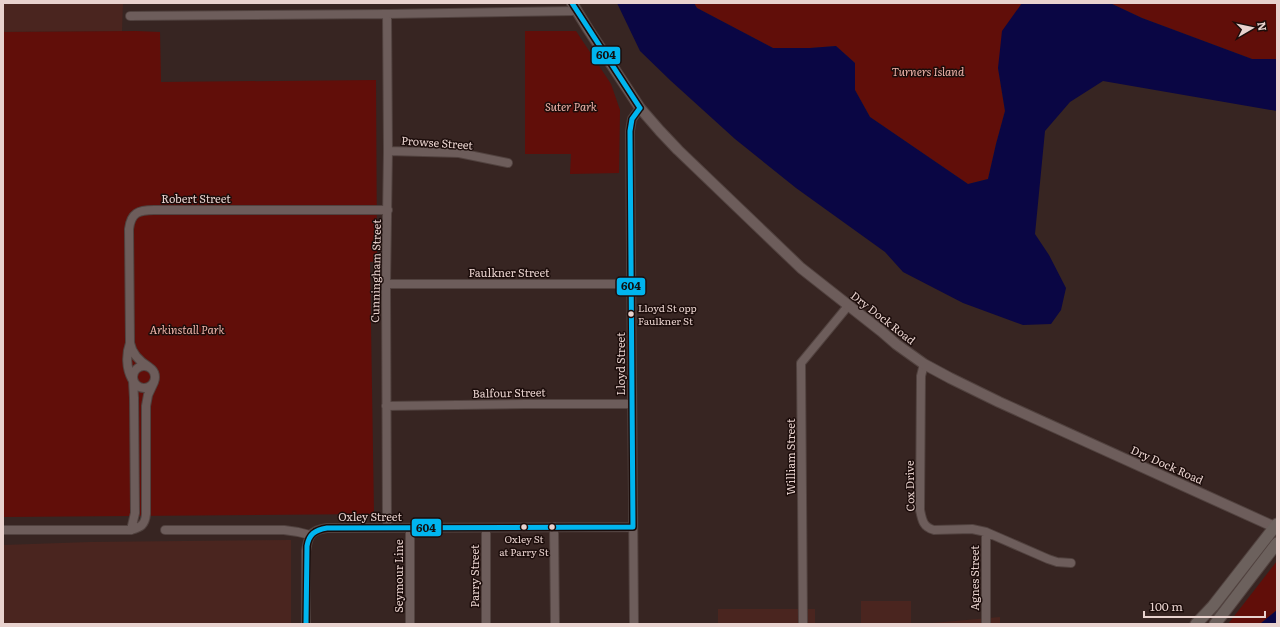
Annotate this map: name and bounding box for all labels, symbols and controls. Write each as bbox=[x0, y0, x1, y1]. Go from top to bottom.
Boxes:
north arrow bbox=[1232, 8, 1272, 48]
text: N bbox=[1254, 20, 1271, 32]
line badge: 604 bbox=[591, 46, 621, 65]
text: 604 bbox=[596, 46, 616, 62]
park label: Turners Island bbox=[892, 63, 965, 79]
park label: Suter Park bbox=[545, 98, 597, 114]
street label: Prowse Street bbox=[401, 132, 474, 153]
street label: Robert Street bbox=[161, 190, 231, 206]
street label: Cunningham Street bbox=[366, 219, 384, 323]
street label: Faulkner Street bbox=[469, 264, 550, 280]
line badge: 604 bbox=[616, 277, 646, 296]
text: 604 bbox=[621, 277, 641, 293]
street label: Dry Dock Road bbox=[848, 287, 919, 348]
place label: Lloyd St opp Faulkner St bbox=[638, 300, 697, 328]
marker: Lloyd St opp Faulkner St bbox=[626, 309, 636, 319]
park label: Arkinstall Park bbox=[150, 321, 224, 337]
street label: Lloyd Street bbox=[612, 332, 628, 396]
street label: Balfour Street bbox=[472, 383, 546, 401]
street label: William Street bbox=[782, 418, 798, 495]
street label: Dry Dock Road bbox=[1129, 441, 1207, 487]
street label: Cox Drive bbox=[901, 460, 917, 512]
street label: Oxley Street bbox=[338, 508, 402, 524]
line badge: 604 bbox=[411, 518, 442, 537]
text: 604 bbox=[416, 519, 436, 535]
marker: Oxley St at Parry St bbox=[519, 522, 529, 532]
unlabelled marker bbox=[547, 522, 557, 532]
place label: Oxley St at Parry St bbox=[499, 531, 549, 559]
street label: Seymour Line bbox=[390, 539, 406, 613]
street label: Parry Street bbox=[466, 544, 482, 607]
street label: Agnes Street bbox=[966, 545, 982, 611]
scale bar bbox=[1144, 593, 1265, 619]
text: 100 m bbox=[1150, 597, 1183, 615]

